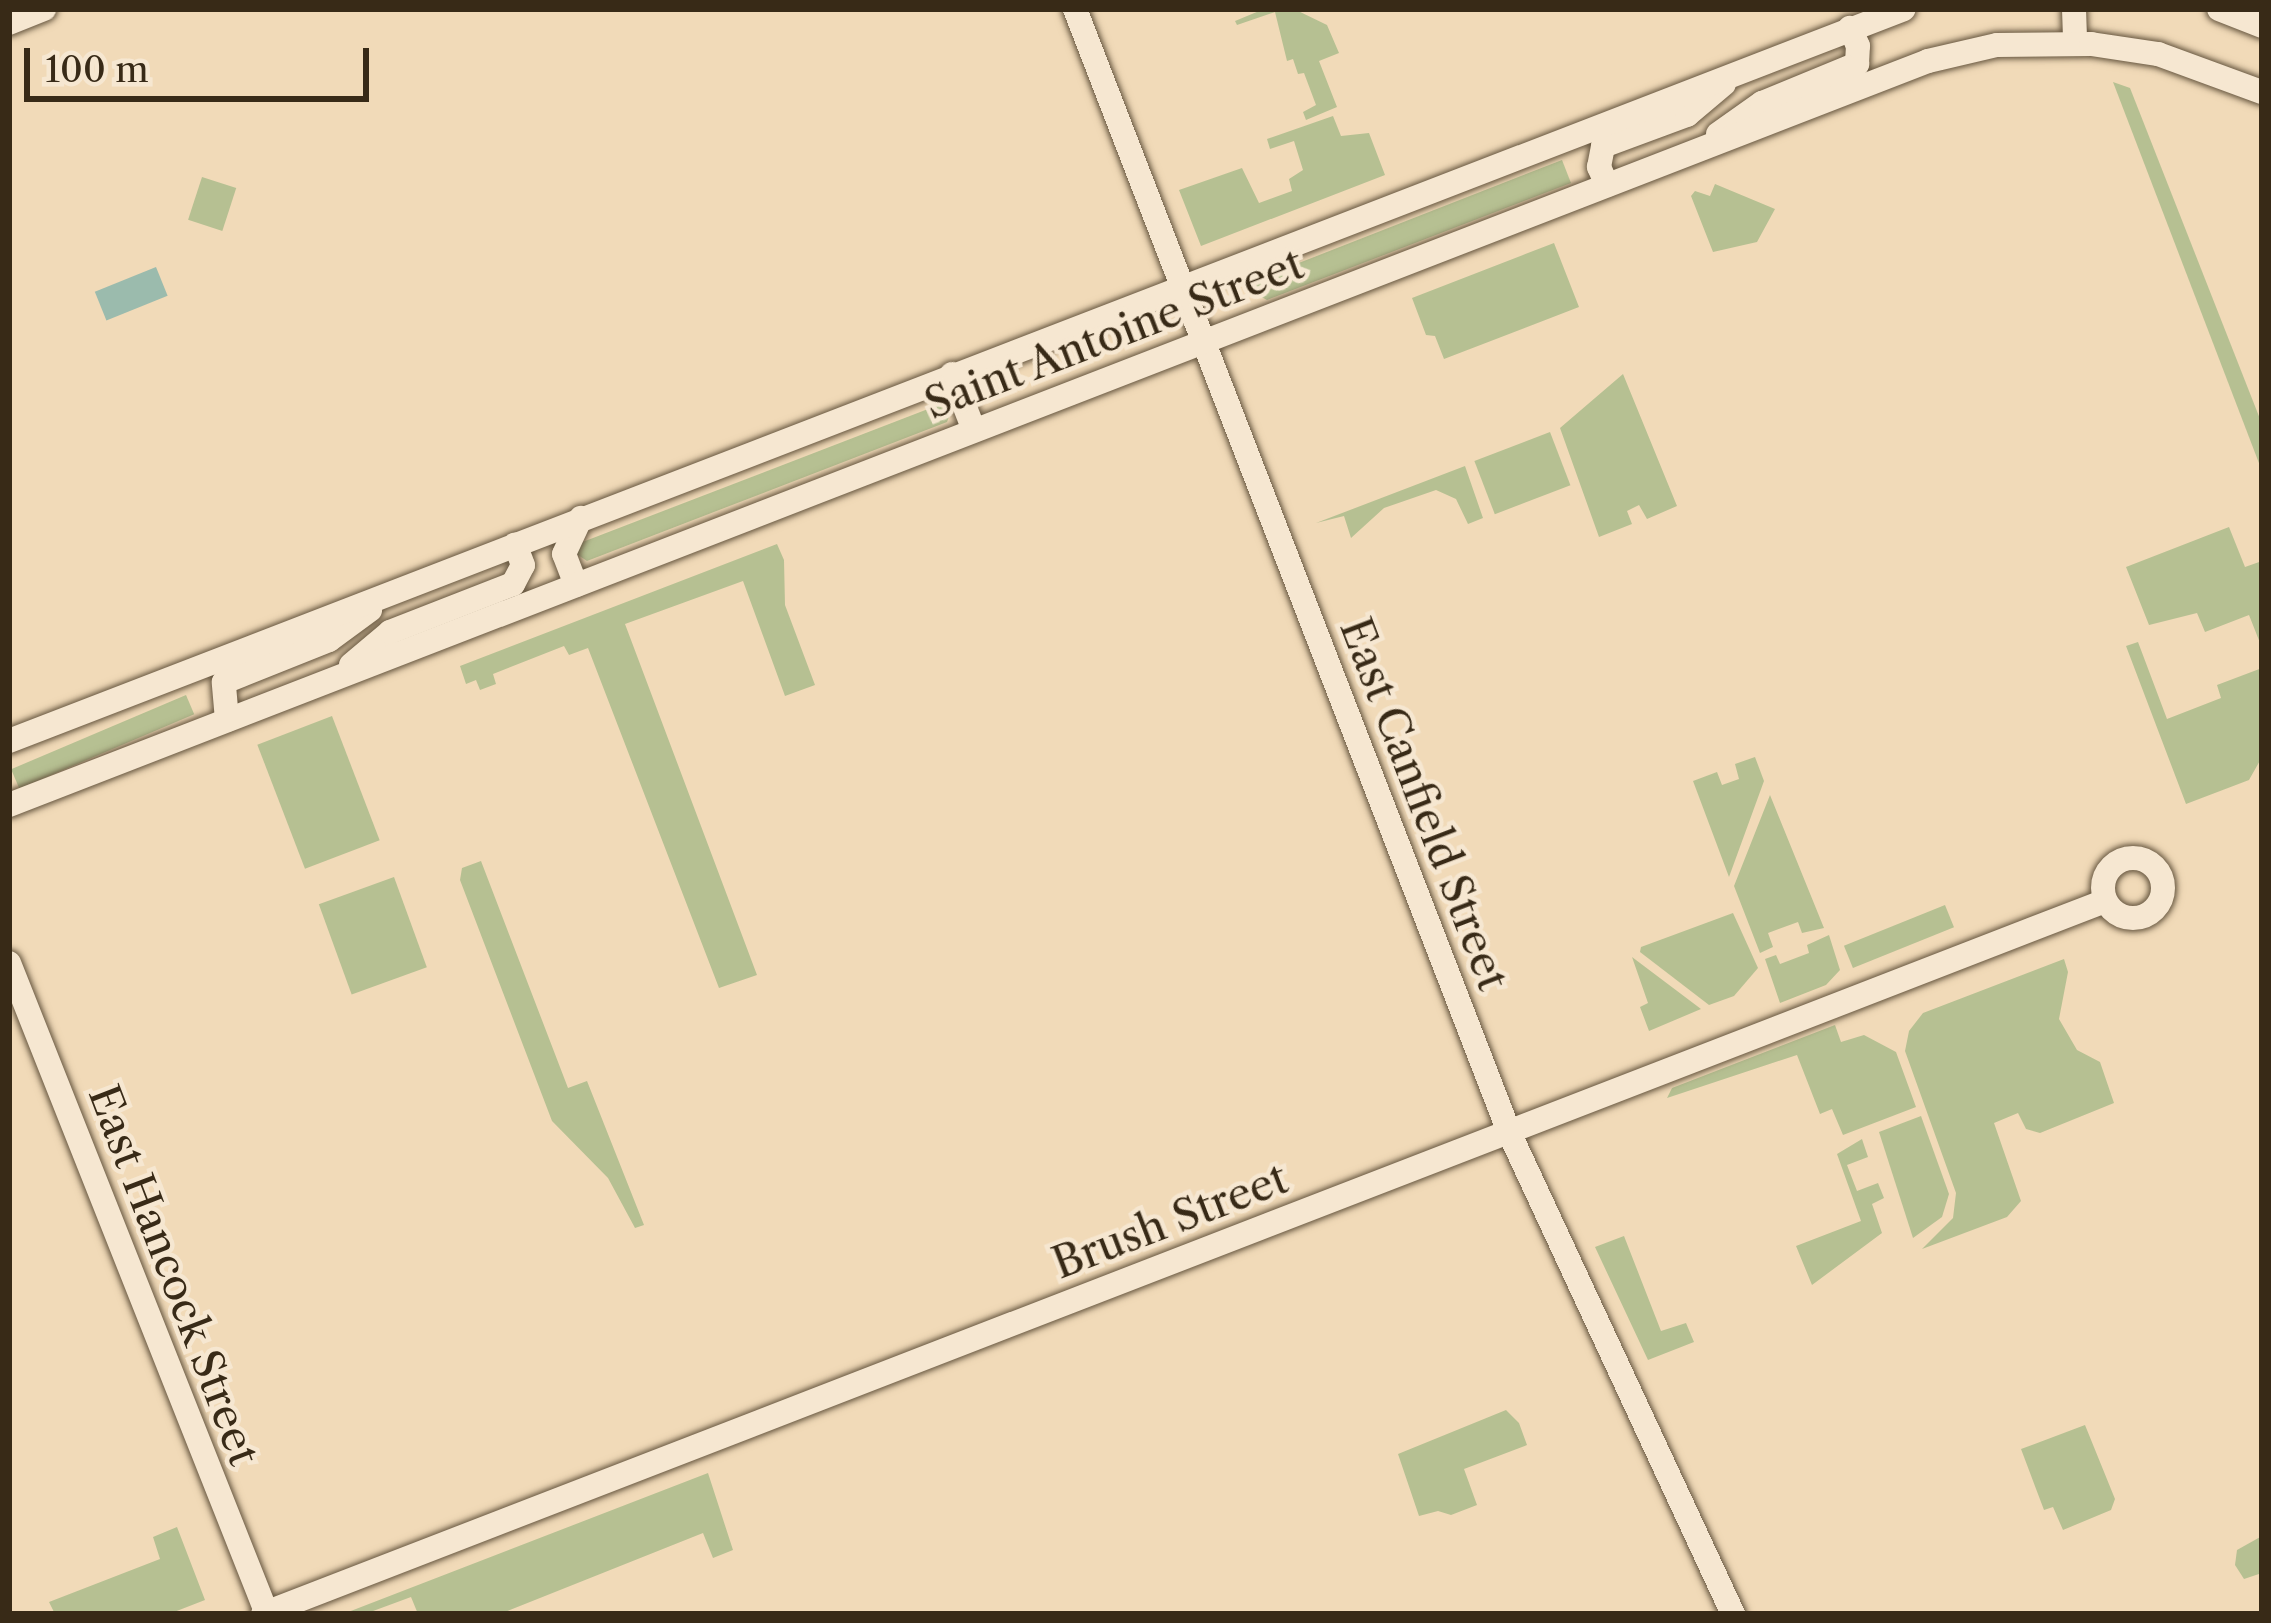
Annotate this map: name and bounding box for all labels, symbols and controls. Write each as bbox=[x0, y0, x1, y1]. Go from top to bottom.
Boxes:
scale bar bbox=[30, 24, 375, 98]
text: 100 m bbox=[45, 47, 149, 91]
street label: Saint Antoine Street bbox=[917, 238, 1311, 430]
street label: East Canfield Street bbox=[1330, 611, 1518, 997]
street label: East Hancock Street bbox=[78, 1078, 270, 1472]
street label: Brush Street bbox=[1045, 1153, 1295, 1289]

